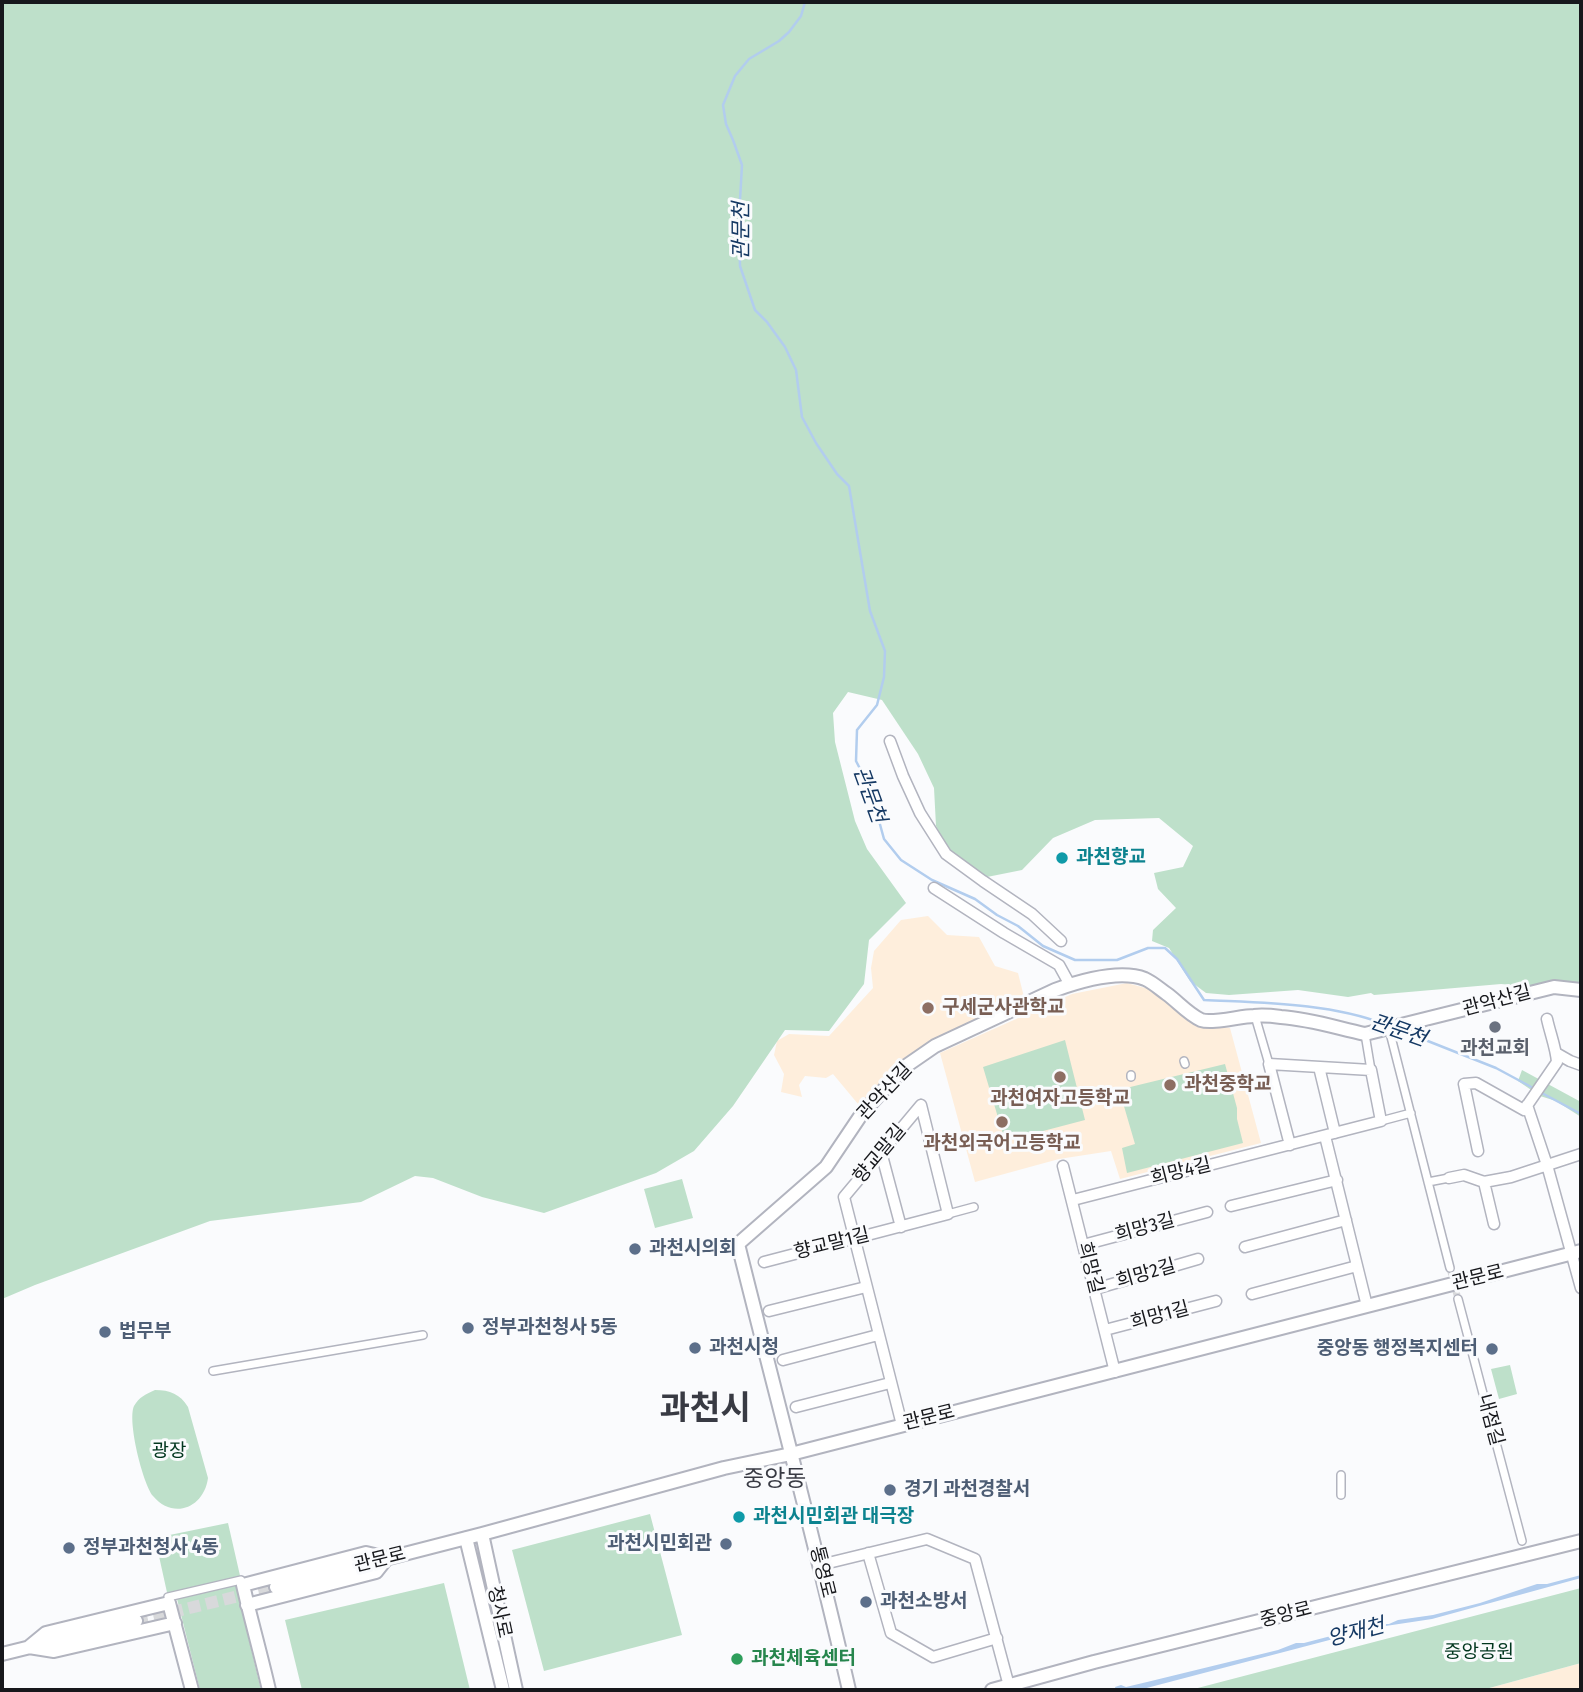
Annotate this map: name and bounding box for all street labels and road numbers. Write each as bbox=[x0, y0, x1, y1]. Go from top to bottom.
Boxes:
street label: 관악산길 bbox=[1460, 981, 1534, 1021]
street label: 관악산길 bbox=[853, 1059, 917, 1125]
street label: 향교말길 bbox=[849, 1120, 911, 1188]
street label: 희망4길 bbox=[1148, 1153, 1214, 1191]
street label: 희망3길 bbox=[1113, 1209, 1177, 1247]
street label: 향교말1길 bbox=[792, 1224, 872, 1264]
street label: 희망길 bbox=[1073, 1240, 1107, 1296]
street label: 희망2길 bbox=[1114, 1255, 1178, 1293]
street label: 관문로 bbox=[1450, 1261, 1506, 1295]
street label: 희망1길 bbox=[1128, 1297, 1192, 1335]
street label: 내점길 bbox=[1472, 1392, 1508, 1448]
street label: 관문로 bbox=[901, 1401, 957, 1435]
street label: 관문로 bbox=[352, 1543, 408, 1577]
street label: 통영로 bbox=[805, 1544, 839, 1600]
street label: 청사로 bbox=[482, 1584, 516, 1640]
street label: 중앙로 bbox=[1258, 1598, 1314, 1632]

